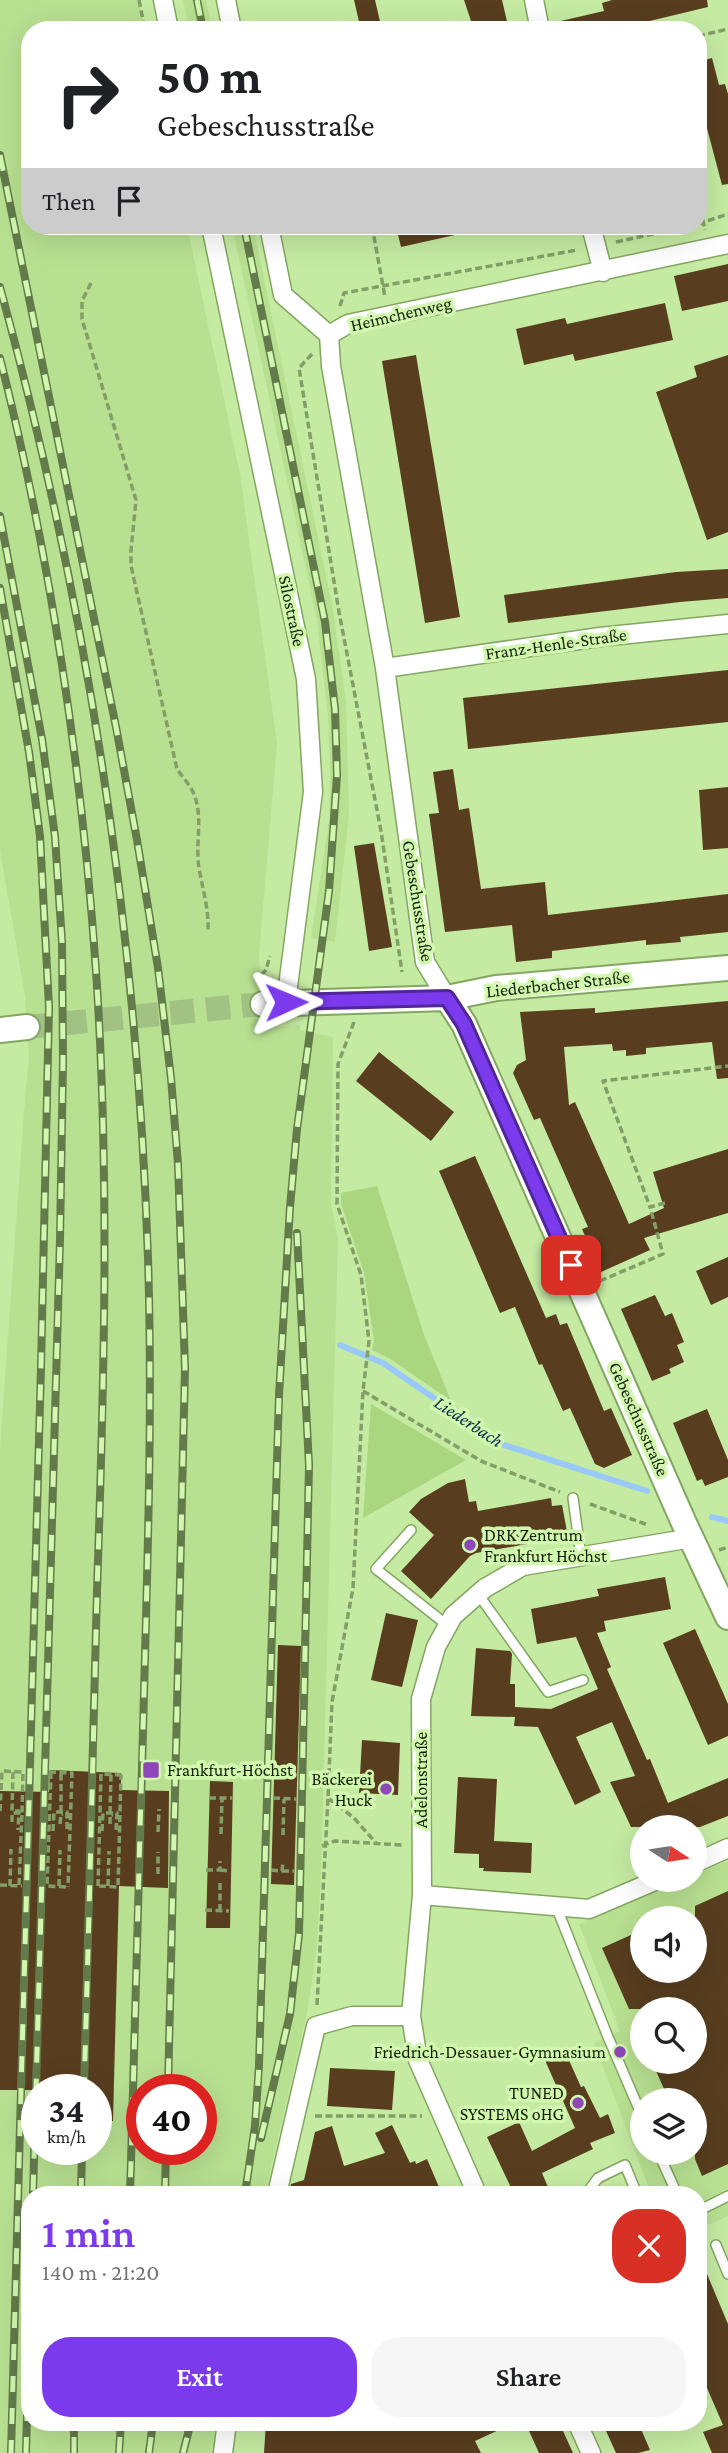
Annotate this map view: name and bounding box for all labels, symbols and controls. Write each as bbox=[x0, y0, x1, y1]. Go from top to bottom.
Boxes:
icon: right bbox=[42, 49, 133, 140]
text: 50 m bbox=[157, 49, 262, 104]
text: Gebeschusstraße bbox=[157, 107, 375, 143]
icon: arrive bbox=[110, 182, 148, 220]
text: Then bbox=[42, 187, 96, 216]
street label: Heimchenweg bbox=[348, 293, 454, 335]
street label: Silostraße bbox=[275, 574, 309, 648]
street label: Franz-Henle-Straße bbox=[484, 624, 628, 664]
street label: Gebeschusstraße bbox=[399, 839, 437, 963]
position arrow bbox=[249, 965, 323, 1039]
street label: Liederbacher Straße bbox=[485, 967, 631, 1001]
pin bbox=[541, 1235, 601, 1295]
icon: arrive bbox=[552, 1246, 590, 1284]
street label: Gebeschusstraße bbox=[605, 1359, 673, 1479]
water label: Liederbach bbox=[430, 1391, 507, 1451]
place label: DRK Zentrum Frankfurt Höchst bbox=[484, 1525, 608, 1566]
marker: DRK Zentrum Frankfurt Höchst bbox=[462, 1537, 478, 1553]
street label: Adelonstraße bbox=[411, 1732, 431, 1828]
marker: Frankfurt-Höchst bbox=[141, 1760, 161, 1780]
place label: Frankfurt-Höchst bbox=[167, 1760, 294, 1780]
place label: Bäckerei Huck bbox=[311, 1769, 372, 1810]
marker: Bäckerei Huck bbox=[378, 1781, 394, 1797]
north arrow bbox=[630, 1815, 707, 1892]
map controls bbox=[630, 1815, 707, 2165]
button: sound bbox=[630, 1906, 707, 1983]
button: search bbox=[630, 1997, 707, 2074]
place label: Friedrich-Dessauer-Gymnasium bbox=[373, 2042, 607, 2062]
marker: Friedrich-Dessauer-Gymnasium bbox=[612, 2044, 628, 2060]
speed limit sign: 40 bbox=[126, 2074, 217, 2165]
place label: TUNED SYSTEMS oHG bbox=[460, 2083, 564, 2124]
button: layers bbox=[630, 2088, 707, 2165]
text: 34 bbox=[49, 2091, 84, 2130]
marker: TUNED SYSTEMS oHG bbox=[570, 2095, 586, 2111]
text: km/h bbox=[47, 2127, 86, 2147]
text: 1 min bbox=[42, 2209, 135, 2256]
button: close bbox=[612, 2209, 686, 2283]
text: 140 m · 21:20 bbox=[42, 2259, 159, 2285]
button: Exit bbox=[42, 2337, 357, 2417]
button: Share bbox=[371, 2337, 686, 2417]

